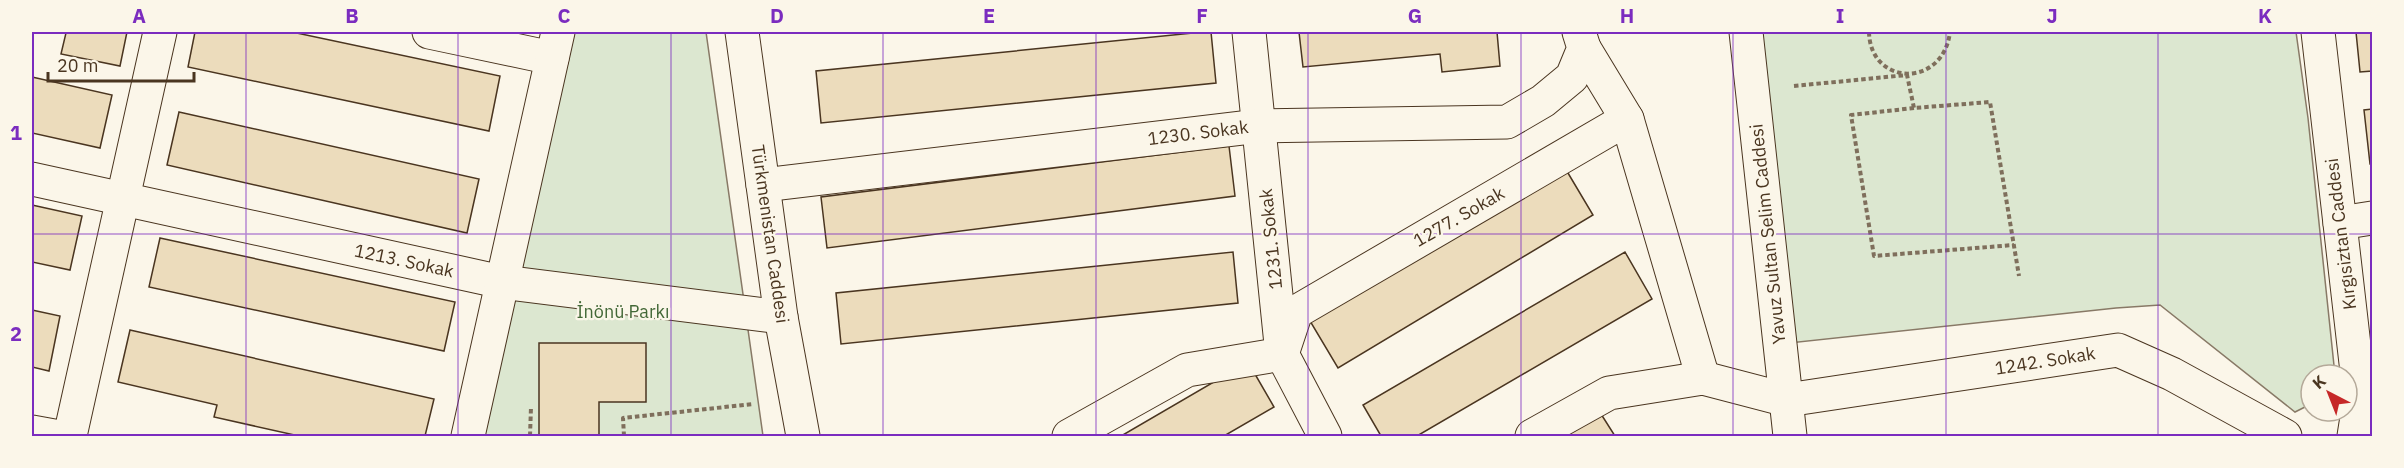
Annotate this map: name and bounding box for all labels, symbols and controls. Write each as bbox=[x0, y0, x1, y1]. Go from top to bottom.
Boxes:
text: A bbox=[132, 2, 146, 29]
text: B bbox=[345, 2, 359, 29]
text: C bbox=[557, 2, 571, 29]
text: D bbox=[770, 2, 784, 29]
text: E bbox=[983, 2, 995, 29]
text: F bbox=[1196, 2, 1208, 29]
text: G bbox=[1408, 2, 1422, 29]
text: H bbox=[1620, 2, 1634, 29]
text: I bbox=[1836, 2, 1844, 29]
text: J bbox=[2046, 2, 2058, 29]
text: K bbox=[2258, 2, 2272, 29]
scale bar bbox=[48, 45, 194, 83]
text: 20 m bbox=[57, 54, 99, 77]
street label: 1230. Sokak bbox=[1146, 115, 1250, 150]
text: 1 bbox=[10, 119, 22, 146]
street label: Yavuz Sultan Selim Caddesi bbox=[1744, 123, 1791, 345]
street label: Türkmenistan Caddesi bbox=[747, 143, 794, 325]
street label: Kırgısiztan Caddesi bbox=[2320, 157, 2361, 311]
street label: 1277. Sokak bbox=[1409, 181, 1509, 252]
street label: 1231. Sokak bbox=[1254, 187, 1287, 291]
street label: 1213. Sokak bbox=[352, 239, 457, 282]
park label: İnönü Parkı bbox=[576, 300, 670, 323]
text: 2 bbox=[10, 320, 22, 347]
street label: 1242. Sokak bbox=[1993, 341, 2097, 380]
north arrow bbox=[2299, 363, 2359, 423]
text: K bbox=[2308, 371, 2330, 393]

